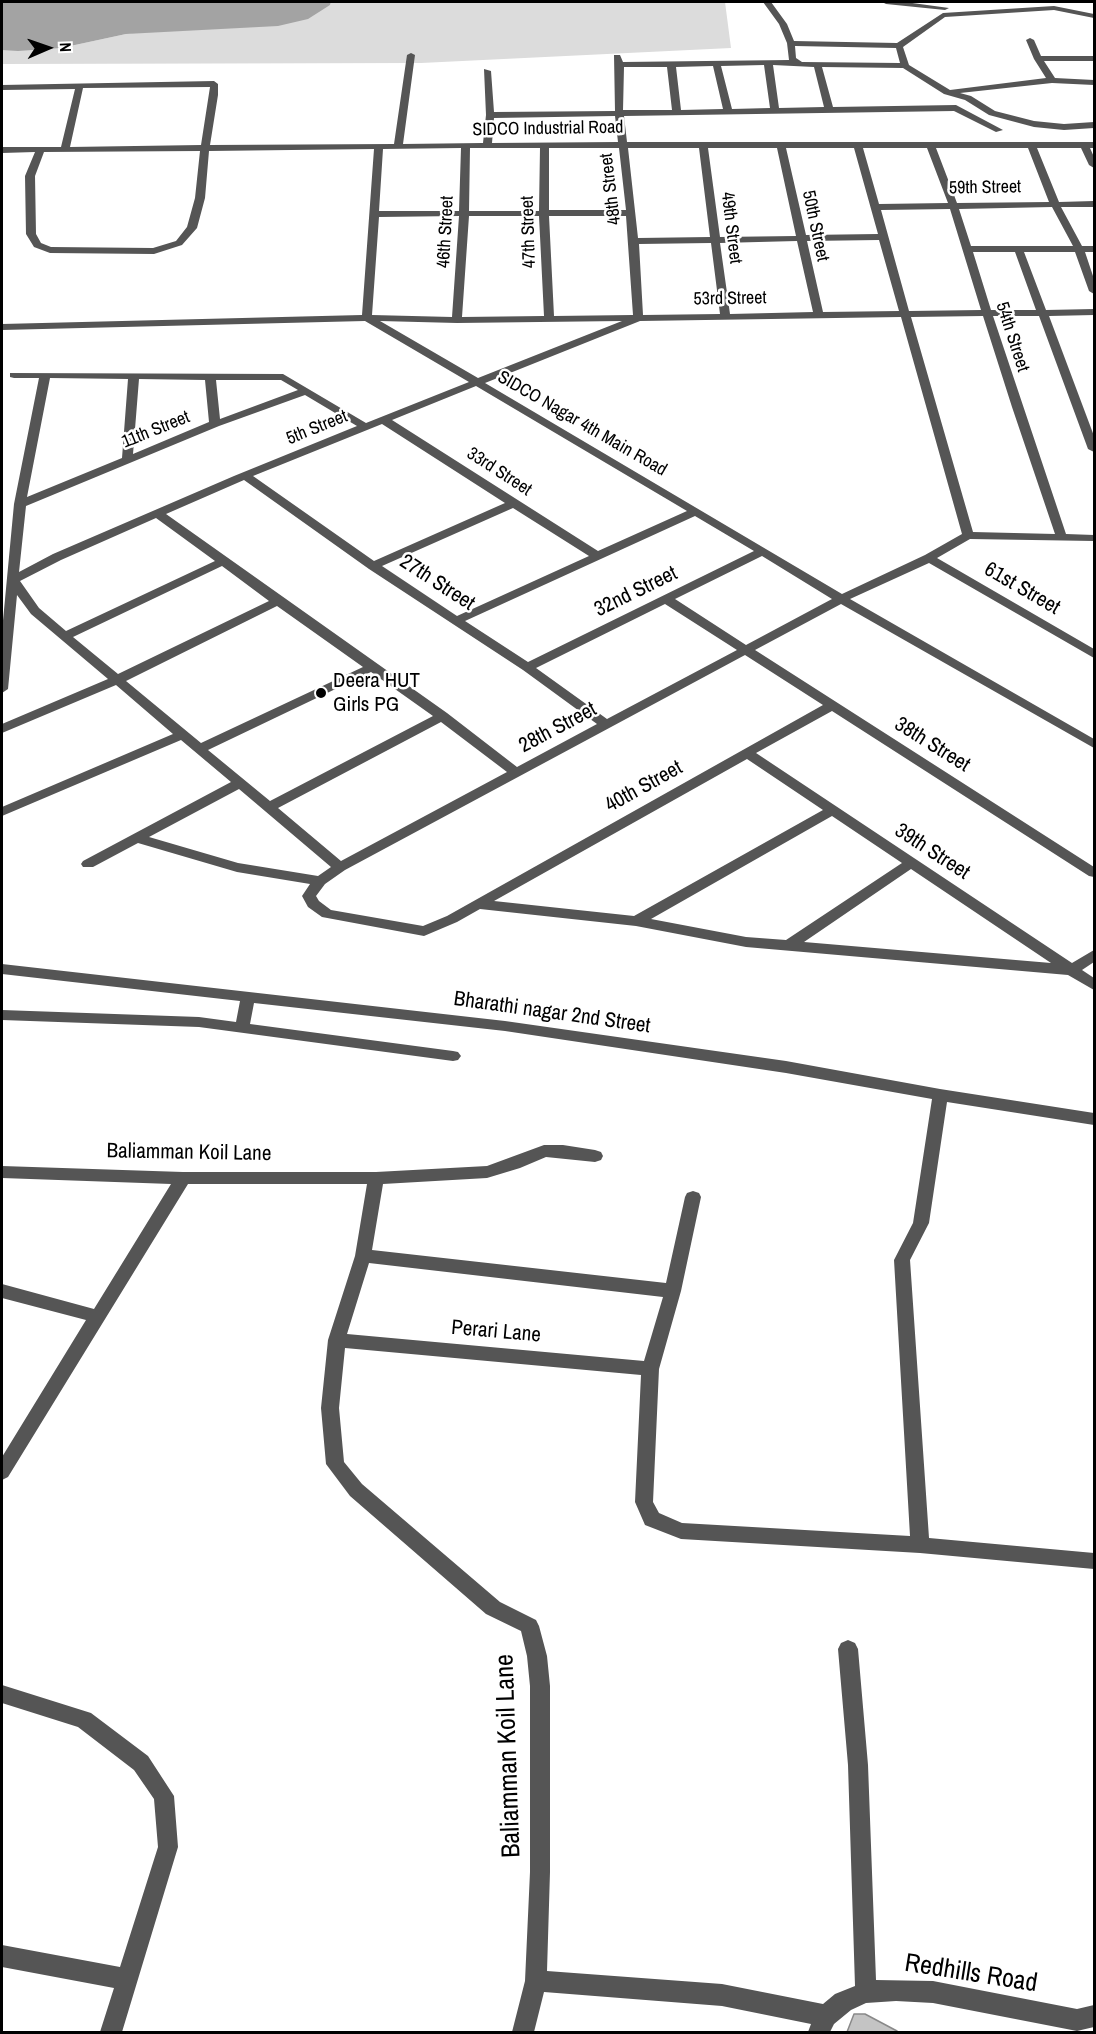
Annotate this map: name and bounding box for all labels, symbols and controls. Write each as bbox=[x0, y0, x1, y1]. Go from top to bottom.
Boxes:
north arrow bbox=[18, 18, 78, 78]
text: N bbox=[55, 42, 77, 52]
street label: SIDCO Industrial Road bbox=[472, 117, 624, 141]
street label: 48th Street bbox=[596, 152, 626, 226]
street label: 59th Street bbox=[949, 177, 1021, 199]
street label: 50th Street bbox=[797, 188, 833, 264]
street label: 49th Street bbox=[716, 191, 746, 265]
street label: 46th Street bbox=[433, 195, 459, 269]
street label: 47th Street bbox=[517, 196, 541, 268]
street label: 53rd Street bbox=[693, 288, 767, 310]
street label: 54th Street bbox=[991, 299, 1033, 375]
street label: SIDCO Nagar 4th Main Road bbox=[493, 367, 671, 481]
street label: 5th Street bbox=[283, 406, 351, 450]
street label: 11th Street bbox=[119, 407, 193, 453]
street label: 33rd Street bbox=[462, 443, 536, 501]
street label: 27th Street bbox=[395, 549, 479, 617]
street label: 61st Street bbox=[980, 557, 1064, 621]
street label: 32nd Street bbox=[590, 561, 682, 623]
place label: Deera HUT Girls PG bbox=[333, 668, 420, 718]
marker: Deera HUT Girls PG bbox=[314, 686, 328, 700]
street label: 28th Street bbox=[515, 697, 601, 759]
street label: 38th Street bbox=[890, 712, 974, 778]
street label: 40th Street bbox=[601, 756, 687, 818]
street label: 39th Street bbox=[890, 818, 974, 886]
street label: Bharathi nagar 2nd Street bbox=[452, 987, 652, 1039]
street label: Baliamman Koil Lane bbox=[106, 1139, 272, 1167]
street label: Perari Lane bbox=[450, 1316, 542, 1348]
street label: Baliamman Koil Lane bbox=[490, 1654, 528, 1858]
street label: Redhills Road bbox=[902, 1948, 1040, 2000]

